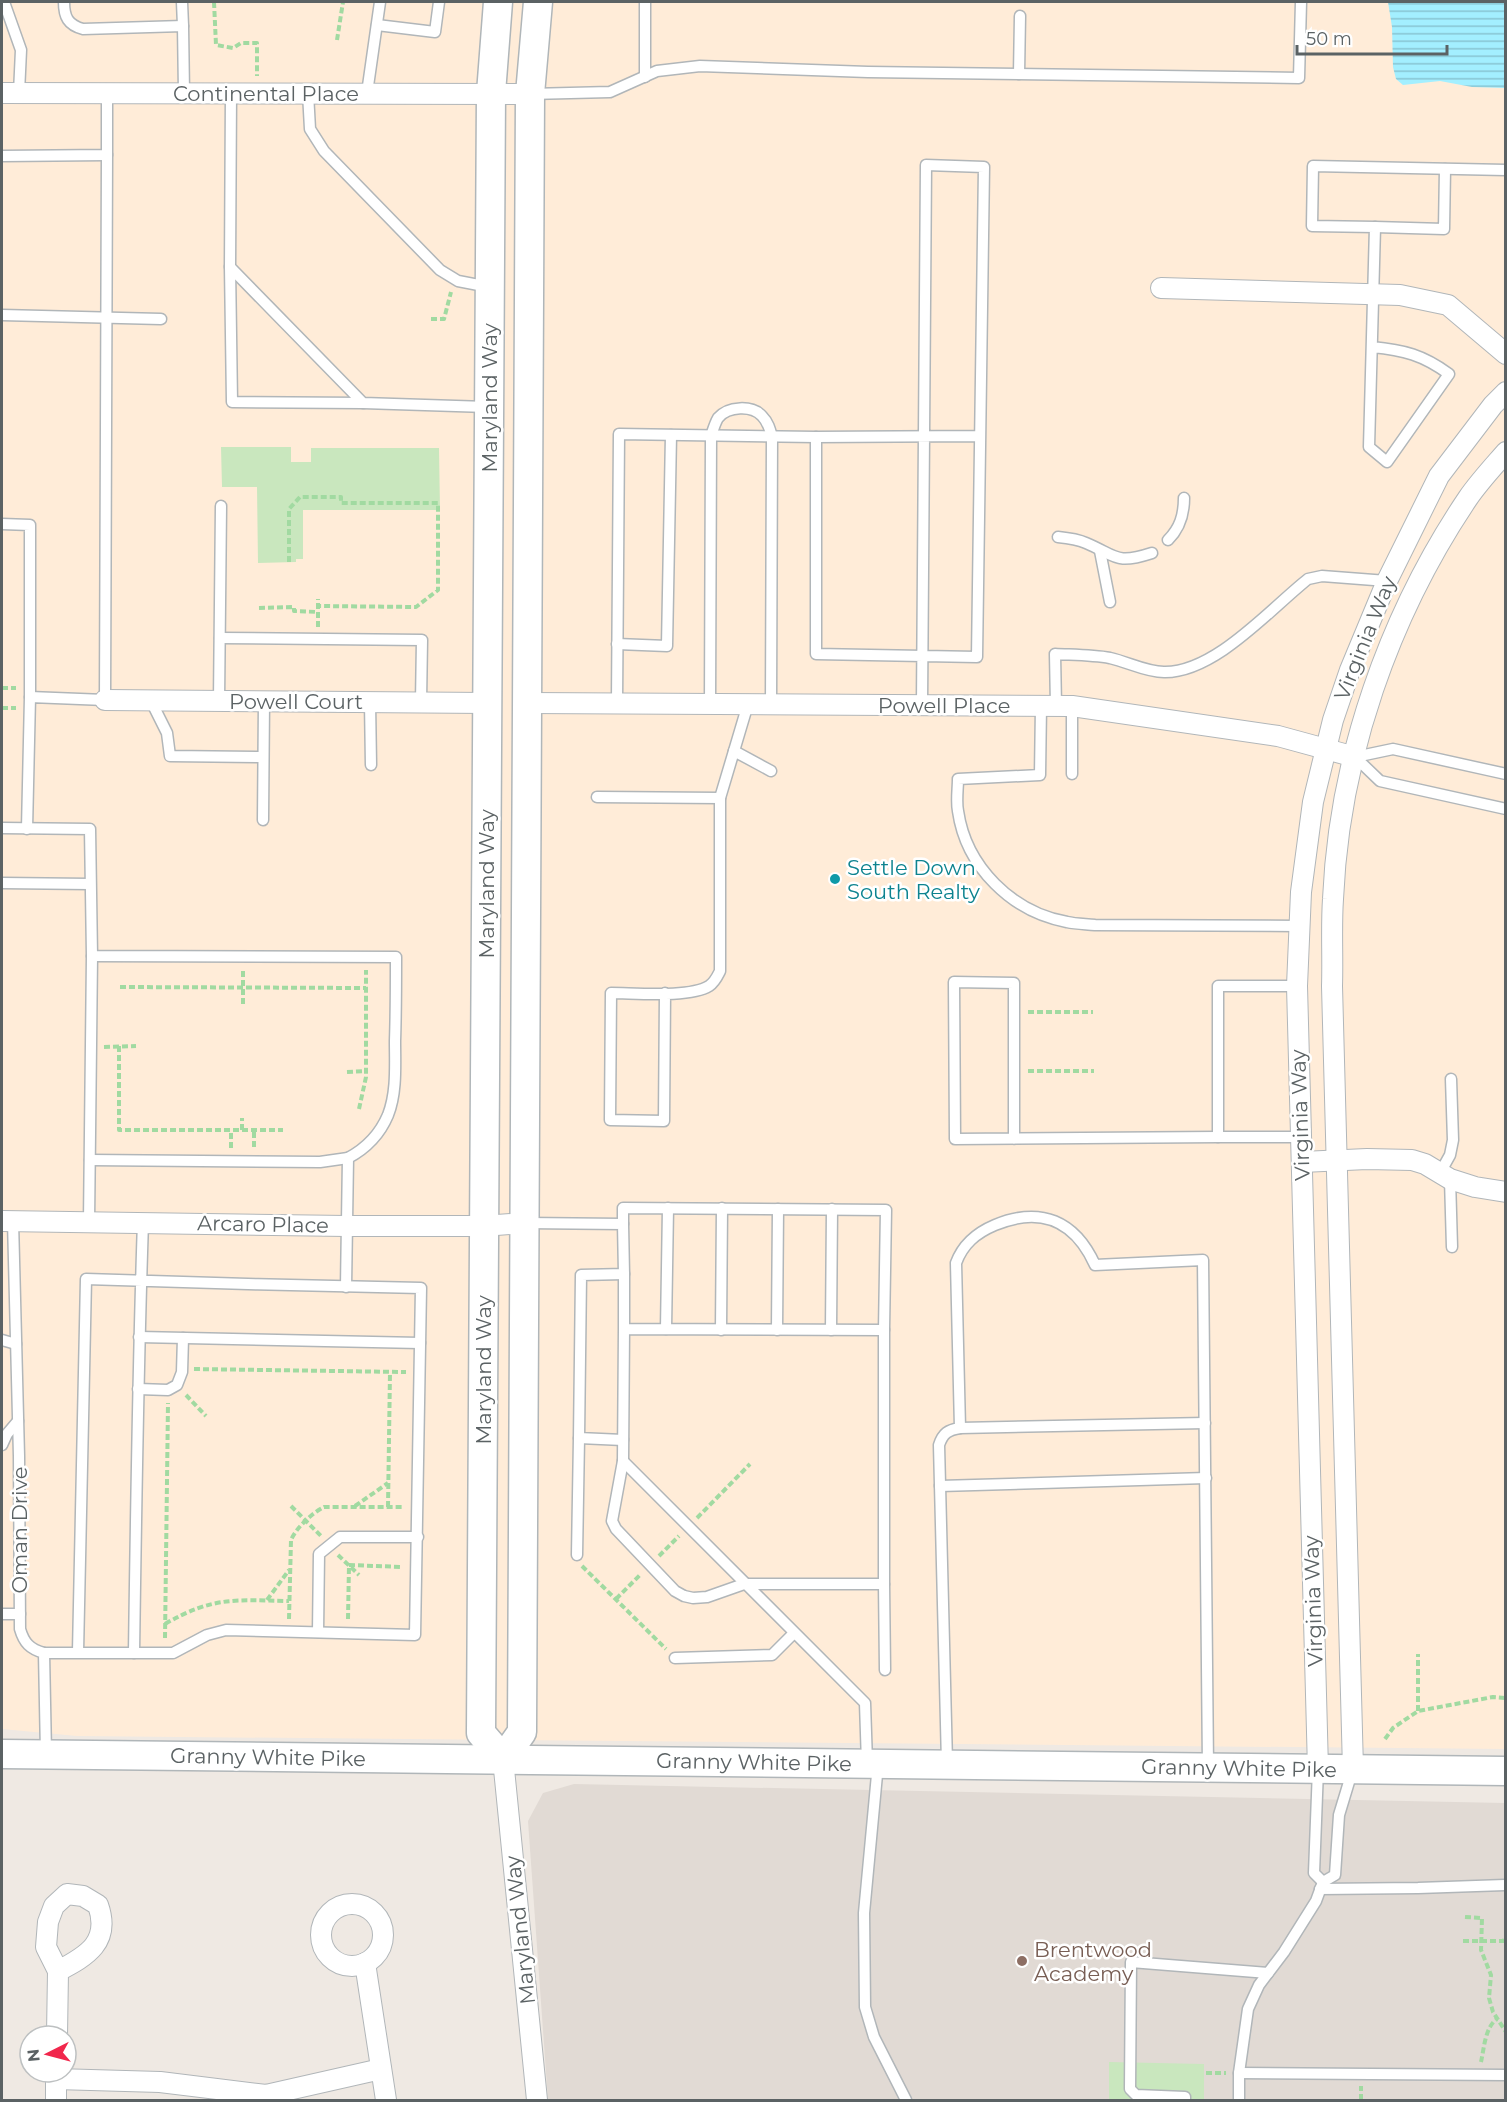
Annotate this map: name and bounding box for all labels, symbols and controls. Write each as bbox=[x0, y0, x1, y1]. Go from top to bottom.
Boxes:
scale bar bbox=[1297, 18, 1447, 56]
text: 50 m bbox=[1306, 28, 1352, 50]
street label: Continental Place bbox=[173, 81, 359, 106]
street label: Maryland Way bbox=[477, 323, 502, 473]
street label: Virginia Way bbox=[1329, 572, 1401, 704]
street label: Powell Court bbox=[229, 689, 363, 714]
street label: Powell Place bbox=[878, 693, 1010, 718]
street label: Maryland Way bbox=[474, 809, 499, 959]
place label: Settle Down South Realty bbox=[847, 855, 981, 904]
marker: Settle Down South Realty bbox=[828, 872, 842, 886]
street label: Virginia Way bbox=[1285, 1048, 1315, 1181]
street label: Arcaro Place bbox=[197, 1210, 329, 1238]
street label: Maryland Way bbox=[471, 1295, 496, 1445]
street label: Oman Drive bbox=[7, 1467, 32, 1594]
street label: Virginia Way bbox=[1298, 1534, 1328, 1667]
street label: Granny White Pike bbox=[170, 1743, 366, 1771]
street label: Granny White Pike bbox=[656, 1748, 852, 1776]
street label: Granny White Pike bbox=[1141, 1754, 1337, 1782]
street label: Maryland Way bbox=[500, 1854, 540, 2006]
place label: Brentwood Academy bbox=[1034, 1937, 1152, 1986]
marker: Brentwood Academy bbox=[1015, 1954, 1029, 1968]
north arrow bbox=[18, 2024, 78, 2084]
text: N bbox=[23, 2048, 44, 2063]

